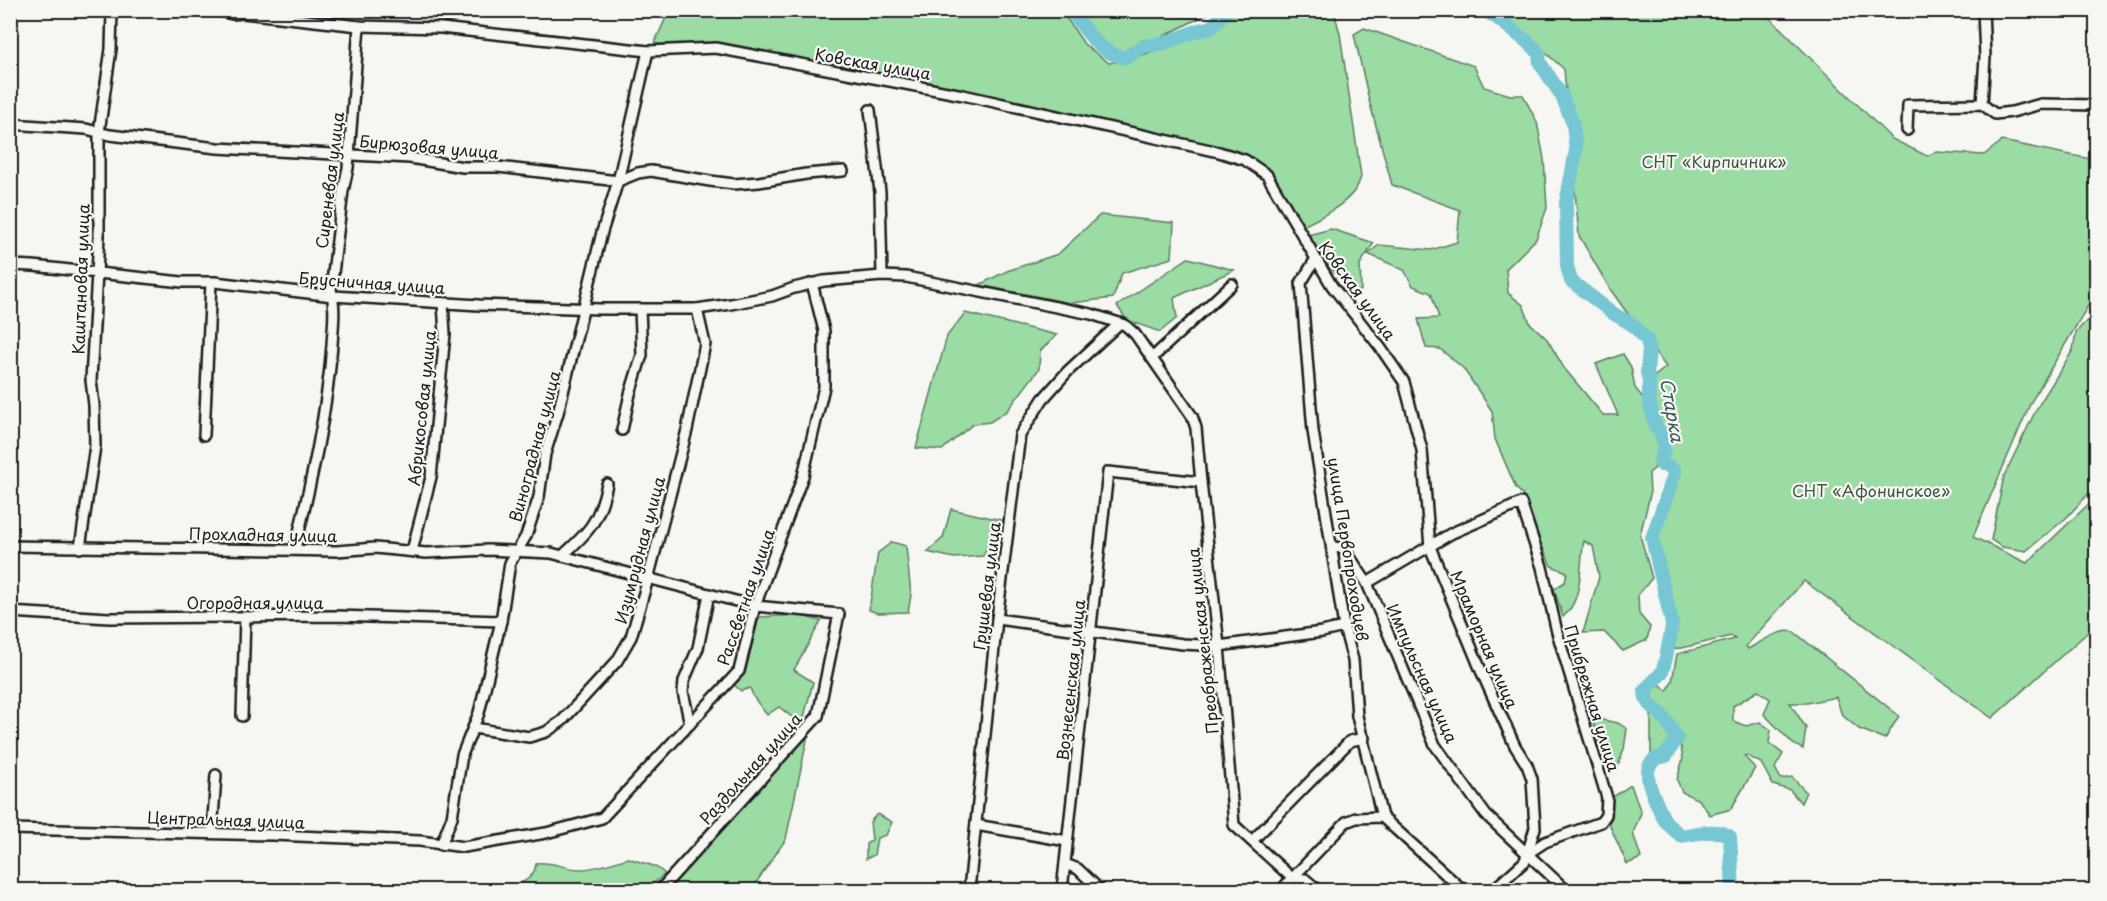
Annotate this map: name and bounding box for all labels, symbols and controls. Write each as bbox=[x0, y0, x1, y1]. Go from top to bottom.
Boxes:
street label: Ковская улица bbox=[813, 41, 933, 85]
street label: Сиреневая улица bbox=[309, 110, 349, 250]
street label: Бирюзовая улица bbox=[358, 128, 500, 164]
park label: СНТ «Кирпичник» bbox=[1642, 149, 1786, 173]
street label: Каштановая улица bbox=[65, 203, 95, 355]
street label: Ковская улица bbox=[1314, 235, 1402, 345]
street label: Брусничная улица bbox=[298, 265, 446, 299]
street label: Абрикосовая улица bbox=[401, 329, 441, 487]
street label: Виноградная улица bbox=[502, 368, 566, 524]
water label: Старка bbox=[1654, 376, 1692, 445]
street label: улица Первопроходцев bbox=[1323, 455, 1375, 643]
street label: Изумрудная улица bbox=[608, 474, 670, 626]
park label: СНТ «Афонинское» bbox=[1792, 478, 1950, 502]
street label: Прохладная улица bbox=[189, 521, 337, 547]
street label: Грушевая улица bbox=[966, 521, 1006, 651]
street label: Рассветная улица bbox=[710, 525, 780, 669]
street label: Преображенская улица bbox=[1180, 547, 1224, 735]
street label: Мраморная улица bbox=[1445, 566, 1525, 712]
street label: Огородная улица bbox=[186, 590, 324, 614]
street label: Вознесенская улица bbox=[1050, 598, 1090, 762]
street label: Импульсная улица bbox=[1382, 600, 1464, 746]
street label: Прибрежная улица bbox=[1559, 622, 1627, 774]
street label: Раздольная улица bbox=[693, 707, 807, 829]
street label: Центральная улица bbox=[147, 804, 305, 834]

